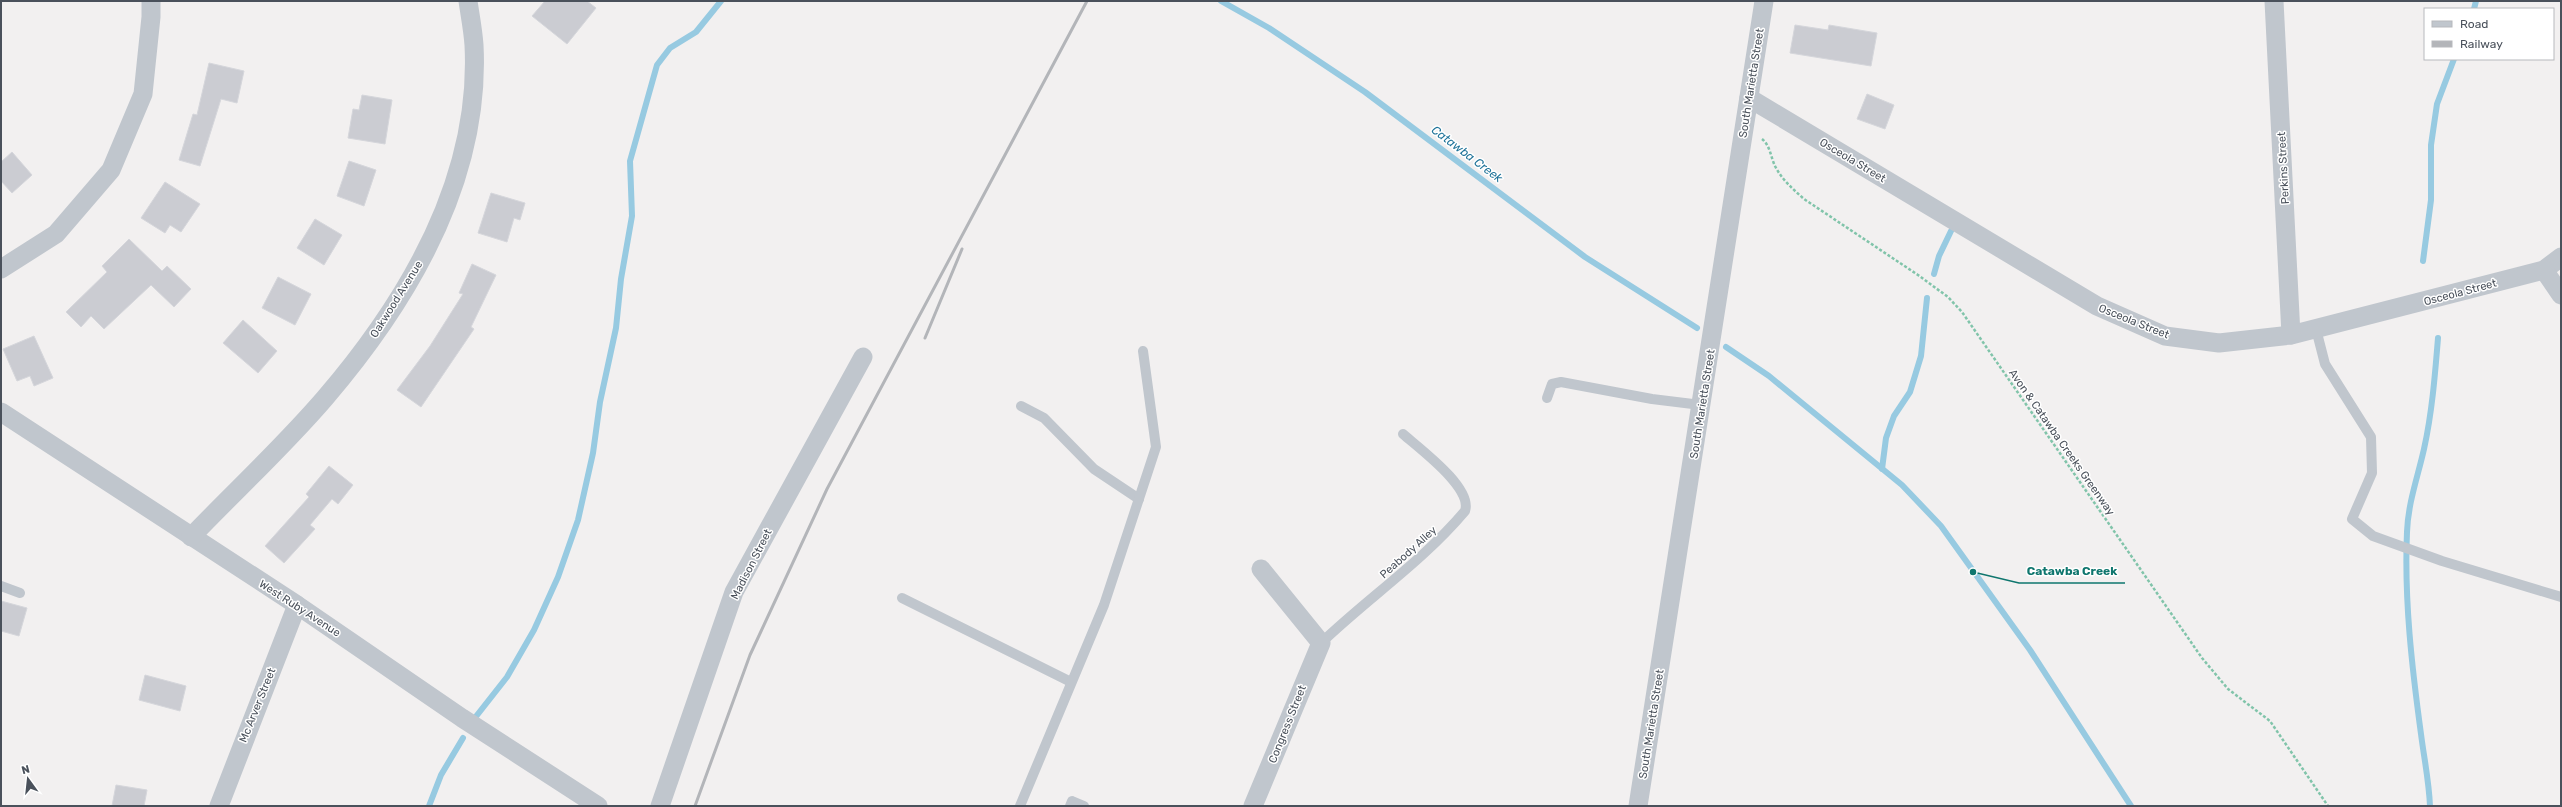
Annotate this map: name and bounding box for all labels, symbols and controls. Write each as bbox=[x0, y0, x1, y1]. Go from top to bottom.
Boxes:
legend bbox=[2424, 8, 2554, 60]
text: Road bbox=[2460, 17, 2488, 31]
street label: South Marietta Street bbox=[1736, 27, 1767, 139]
text: Railway bbox=[2460, 37, 2503, 51]
water label: Catawba Creek bbox=[1429, 123, 1506, 186]
street label: Perkins Street bbox=[2275, 131, 2292, 204]
street label: Osceola Street bbox=[1817, 136, 1889, 186]
street label: Oakwood Avenue bbox=[368, 259, 425, 340]
street label: Osceola Street bbox=[2422, 276, 2499, 308]
street label: Osceola Street bbox=[2097, 301, 2172, 342]
street label: South Marietta Street bbox=[1687, 348, 1718, 460]
street label: Avon & Catawba Creeks Greenway bbox=[2006, 367, 2117, 518]
street label: Peabody Alley bbox=[1377, 524, 1439, 581]
street label: Madison Street bbox=[728, 526, 775, 602]
callout: Catawba Creek bbox=[2019, 559, 2125, 583]
text: Catawba Creek bbox=[2027, 564, 2117, 578]
street label: West Ruby Avenue bbox=[257, 577, 343, 640]
street label: Mc Arver Street bbox=[237, 665, 279, 744]
street label: South Marietta Street bbox=[1636, 668, 1667, 780]
street label: Congress Street bbox=[1266, 683, 1309, 765]
north arrow bbox=[8, 759, 48, 799]
text: N bbox=[20, 762, 31, 777]

